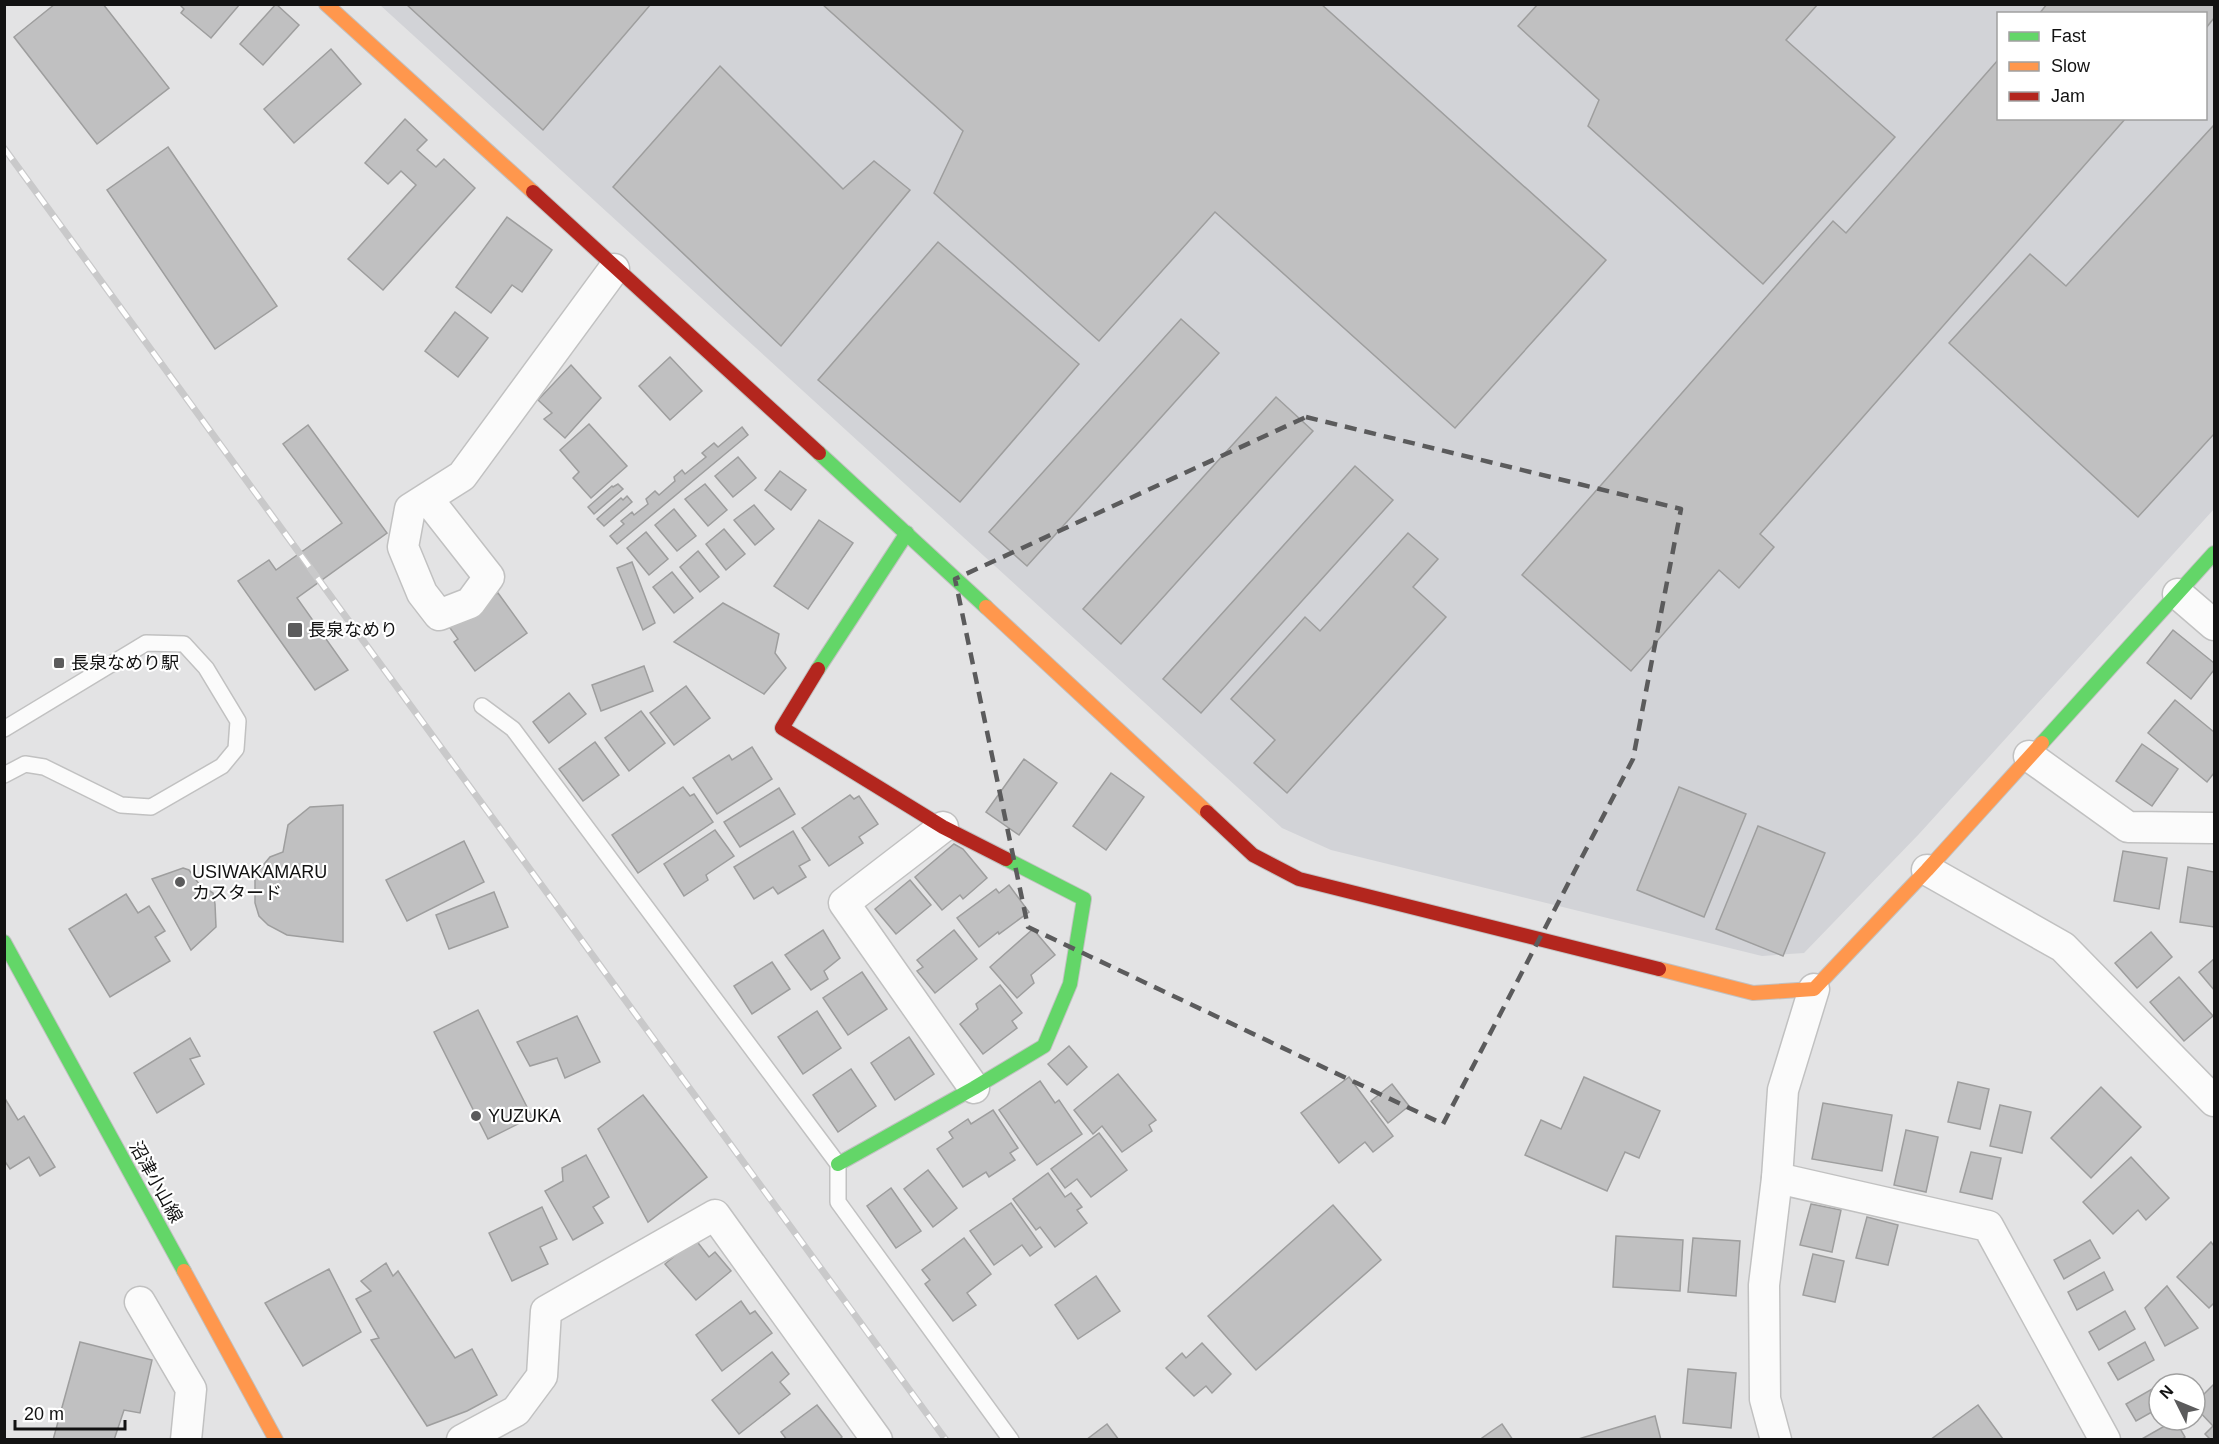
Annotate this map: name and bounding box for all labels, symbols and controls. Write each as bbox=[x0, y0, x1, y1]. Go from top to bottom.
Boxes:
legend bbox=[1997, 12, 2207, 120]
text: Fast bbox=[2051, 26, 2086, 46]
text: Slow bbox=[2051, 56, 2091, 76]
text: Jam bbox=[2051, 86, 2085, 106]
place label: 長泉なめり bbox=[308, 620, 398, 640]
marker: 長泉なめり bbox=[286, 621, 304, 639]
place label: 長泉なめり駅 bbox=[71, 653, 179, 673]
marker: 長泉なめり駅 bbox=[52, 656, 66, 670]
place label: USIWAKAMARU カスタード bbox=[192, 862, 327, 903]
marker: USIWAKAMARU カスタード bbox=[173, 875, 187, 889]
place label: YUZUKA bbox=[488, 1106, 561, 1126]
marker: YUZUKA bbox=[469, 1109, 483, 1123]
street label: 沼津小山線 bbox=[125, 1138, 187, 1226]
north arrow bbox=[2147, 1372, 2207, 1432]
text: N bbox=[2156, 1382, 2177, 1402]
scale bar bbox=[15, 1393, 124, 1431]
text: 20 m bbox=[24, 1404, 64, 1424]

